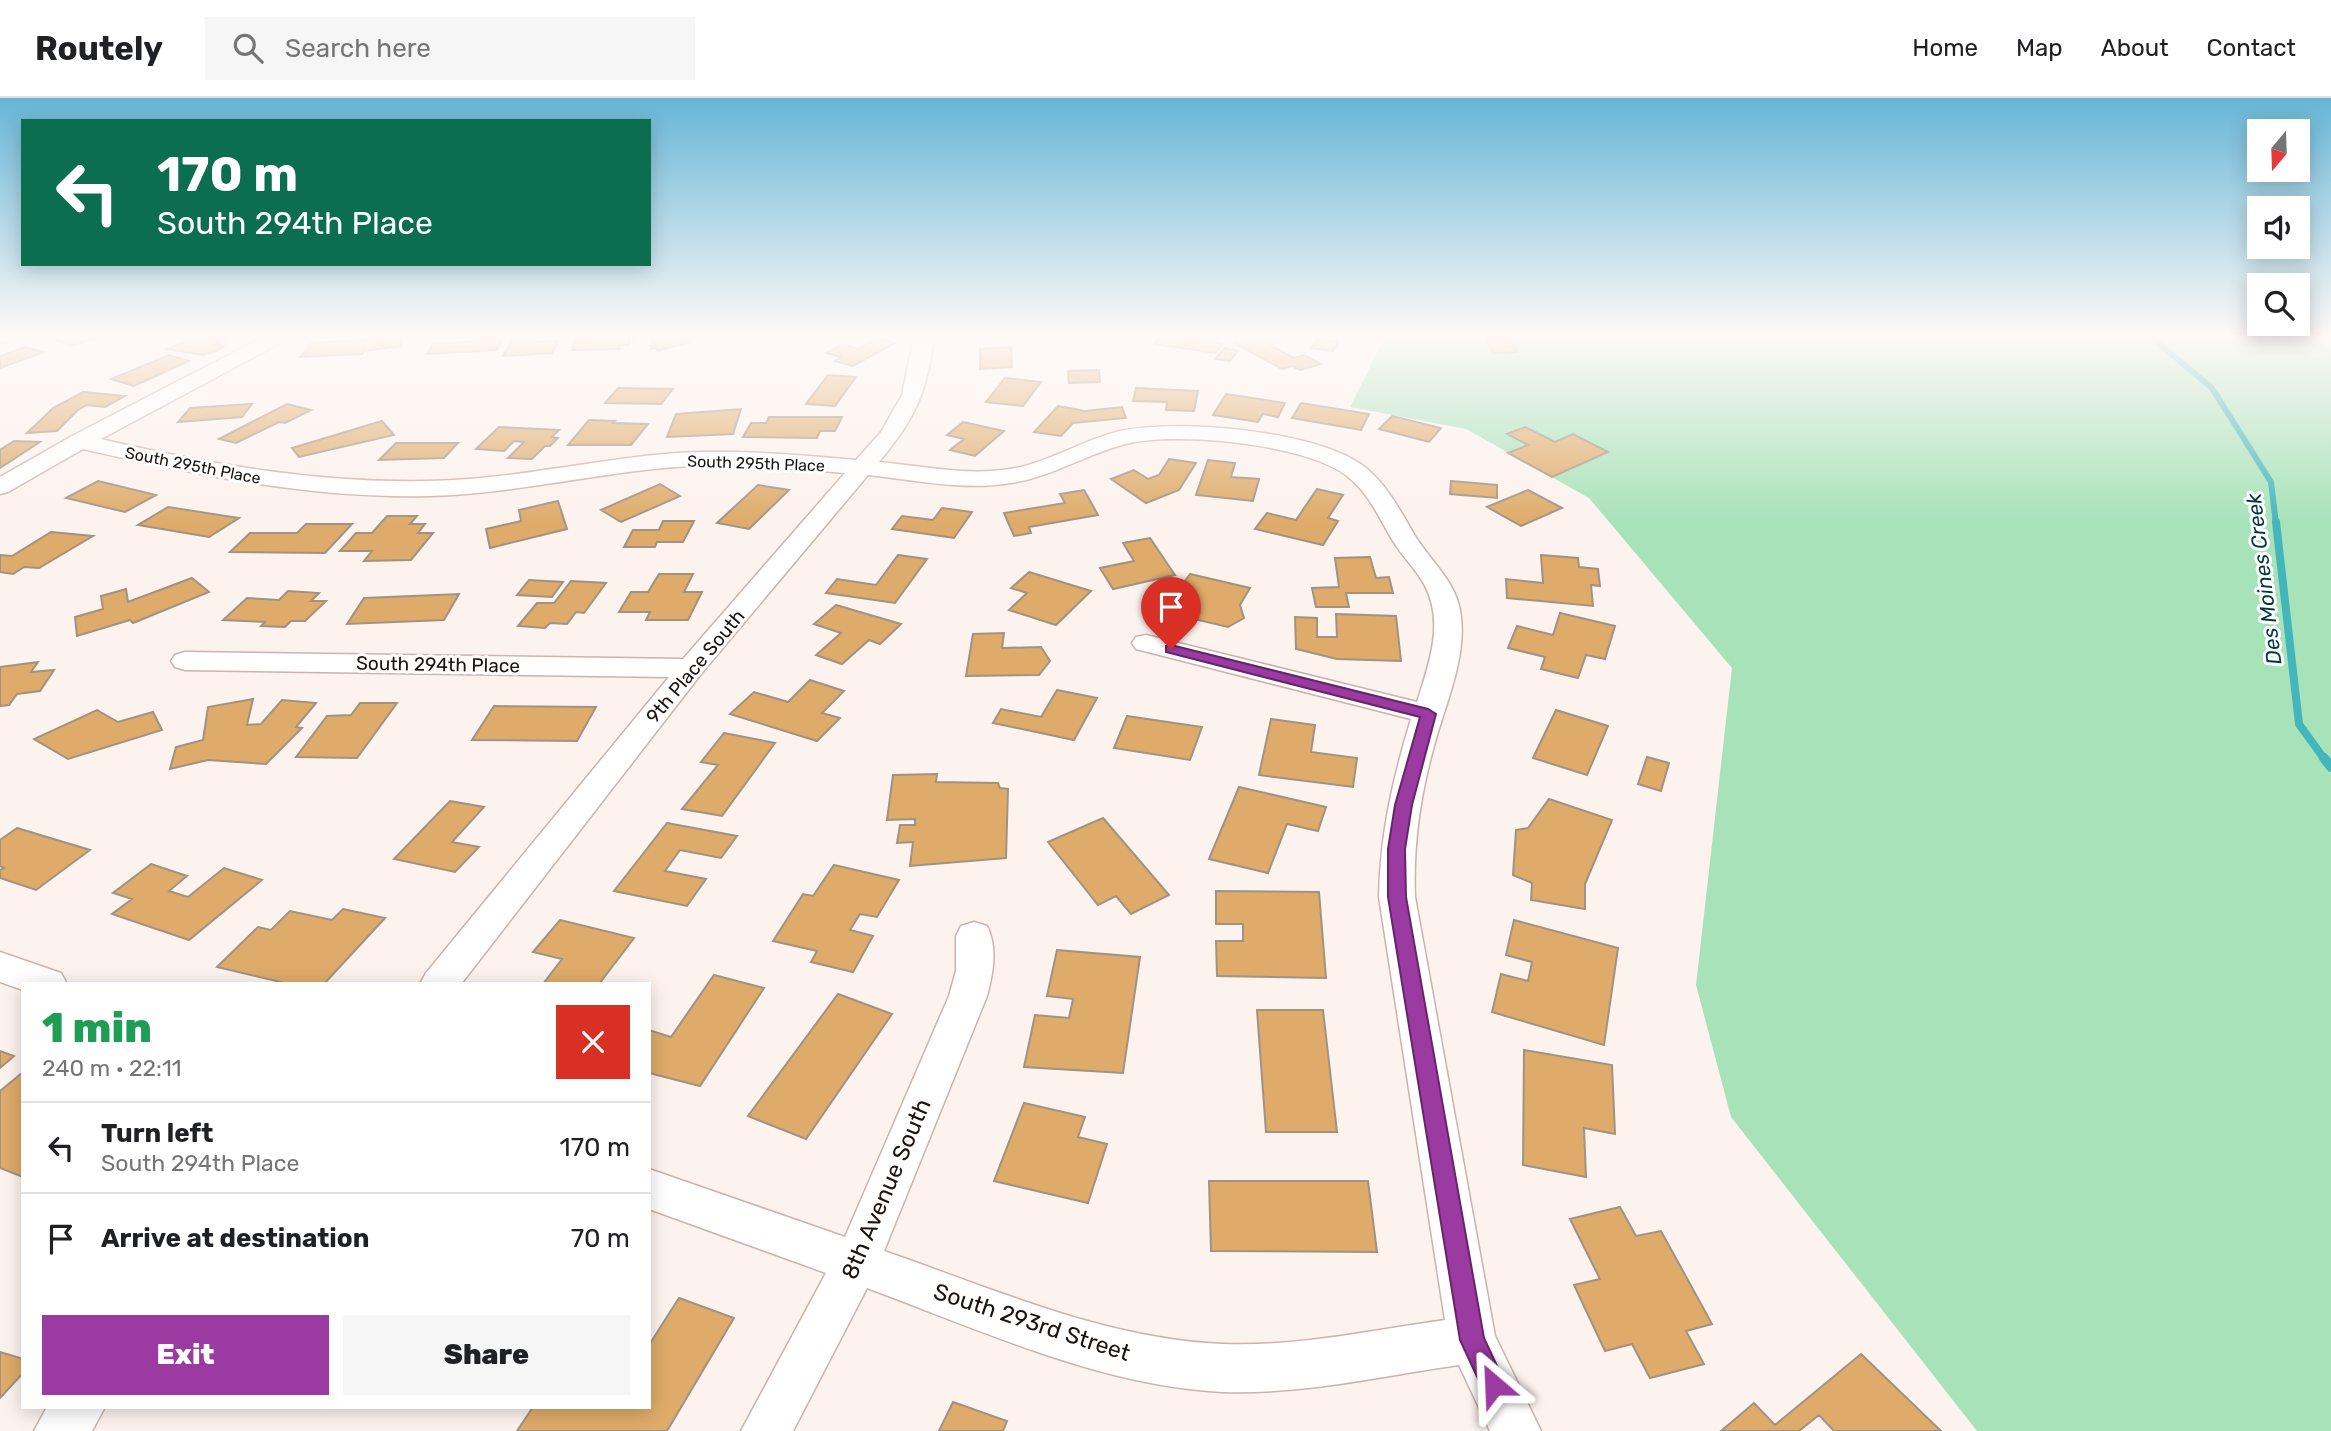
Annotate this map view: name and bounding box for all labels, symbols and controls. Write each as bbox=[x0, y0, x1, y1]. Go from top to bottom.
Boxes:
search box bbox=[205, 17, 695, 80]
text: Routely bbox=[35, 29, 163, 68]
icon: search bbox=[229, 29, 267, 67]
text: Search here bbox=[285, 33, 431, 64]
text: Home bbox=[1912, 34, 1978, 62]
text: Map bbox=[2016, 34, 2063, 62]
text: About bbox=[2101, 34, 2169, 62]
text: Contact bbox=[2207, 34, 2296, 62]
north arrow bbox=[2247, 119, 2310, 182]
map controls bbox=[2247, 119, 2310, 336]
text: 170 m bbox=[157, 145, 298, 203]
icon: left bbox=[42, 147, 133, 238]
button: sound bbox=[2247, 196, 2310, 259]
text: South 294th Place bbox=[157, 204, 433, 242]
button: search bbox=[2247, 273, 2310, 336]
street label: South 295th Place bbox=[123, 443, 262, 488]
street label: South 295th Place bbox=[687, 452, 825, 475]
water label: Des Moines Creek bbox=[2240, 491, 2286, 666]
pin bbox=[1141, 577, 1201, 649]
icon: arrive bbox=[1152, 588, 1190, 626]
street label: 9th Place South bbox=[641, 605, 750, 728]
street label: South 294th Place bbox=[356, 652, 520, 677]
text: 1 min bbox=[42, 1003, 152, 1053]
button: close bbox=[556, 1005, 630, 1079]
text: 240 m · 22:11 bbox=[42, 1054, 182, 1082]
street label: 8th Avenue South bbox=[835, 1095, 937, 1283]
text: Turn left bbox=[101, 1118, 213, 1149]
icon: left bbox=[42, 1129, 80, 1167]
text: 170 m bbox=[560, 1132, 630, 1163]
text: South 294th Place bbox=[101, 1149, 299, 1177]
icon: arrive bbox=[42, 1220, 80, 1258]
text: Arrive at destination bbox=[101, 1223, 369, 1254]
text: 70 m bbox=[571, 1223, 630, 1254]
street label: South 293rd Street bbox=[930, 1277, 1134, 1367]
button: Exit bbox=[42, 1315, 329, 1395]
button: Share bbox=[343, 1315, 630, 1395]
position arrow bbox=[1457, 1348, 1531, 1422]

